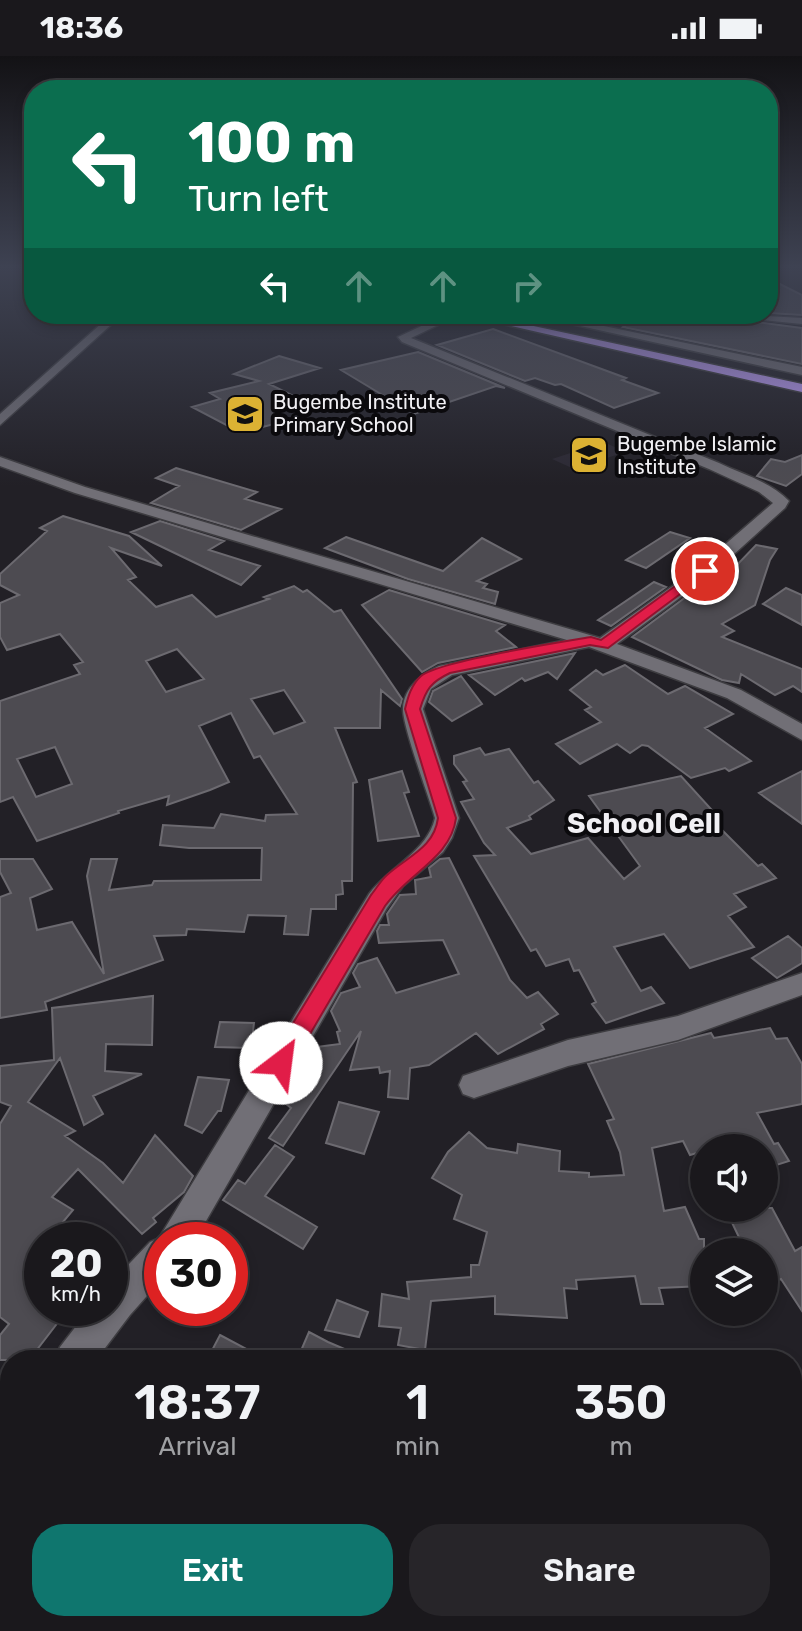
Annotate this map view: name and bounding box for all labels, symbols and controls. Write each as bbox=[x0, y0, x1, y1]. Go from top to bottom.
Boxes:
text: 18:36 bbox=[40, 10, 123, 46]
text: 100 m bbox=[188, 110, 355, 176]
icon: left bbox=[56, 112, 160, 216]
text: Turn left bbox=[188, 177, 329, 220]
icon: left bbox=[253, 264, 297, 308]
icon: ahead bbox=[337, 264, 381, 308]
icon: ahead bbox=[421, 264, 465, 308]
icon: right bbox=[505, 264, 549, 308]
place label: Bugembe Institute Primary School bbox=[273, 390, 447, 437]
school or university icon: Bugembe Institute Primary School bbox=[224, 393, 266, 435]
place label: Bugembe Islamic Institute bbox=[617, 432, 777, 479]
school or university icon: Bugembe Islamic Institute bbox=[568, 434, 610, 476]
pin bbox=[671, 537, 739, 605]
icon: arrive bbox=[683, 549, 727, 593]
district label: School Cell bbox=[567, 807, 721, 840]
position arrow bbox=[239, 1021, 323, 1105]
map controls bbox=[690, 1134, 778, 1326]
button: sound bbox=[690, 1134, 778, 1222]
speed limit sign: 30 bbox=[144, 1222, 248, 1326]
button: layers bbox=[690, 1238, 778, 1326]
text: 20 bbox=[49, 1240, 103, 1287]
text: km/h bbox=[51, 1282, 101, 1306]
text: 18:37 bbox=[134, 1374, 261, 1431]
text: 1 bbox=[406, 1374, 429, 1431]
text: 350 bbox=[574, 1374, 668, 1431]
text: Arrival bbox=[158, 1431, 236, 1462]
text: min bbox=[395, 1431, 440, 1462]
text: m bbox=[609, 1431, 633, 1462]
button: Exit bbox=[32, 1524, 393, 1616]
button: Share bbox=[409, 1524, 770, 1616]

